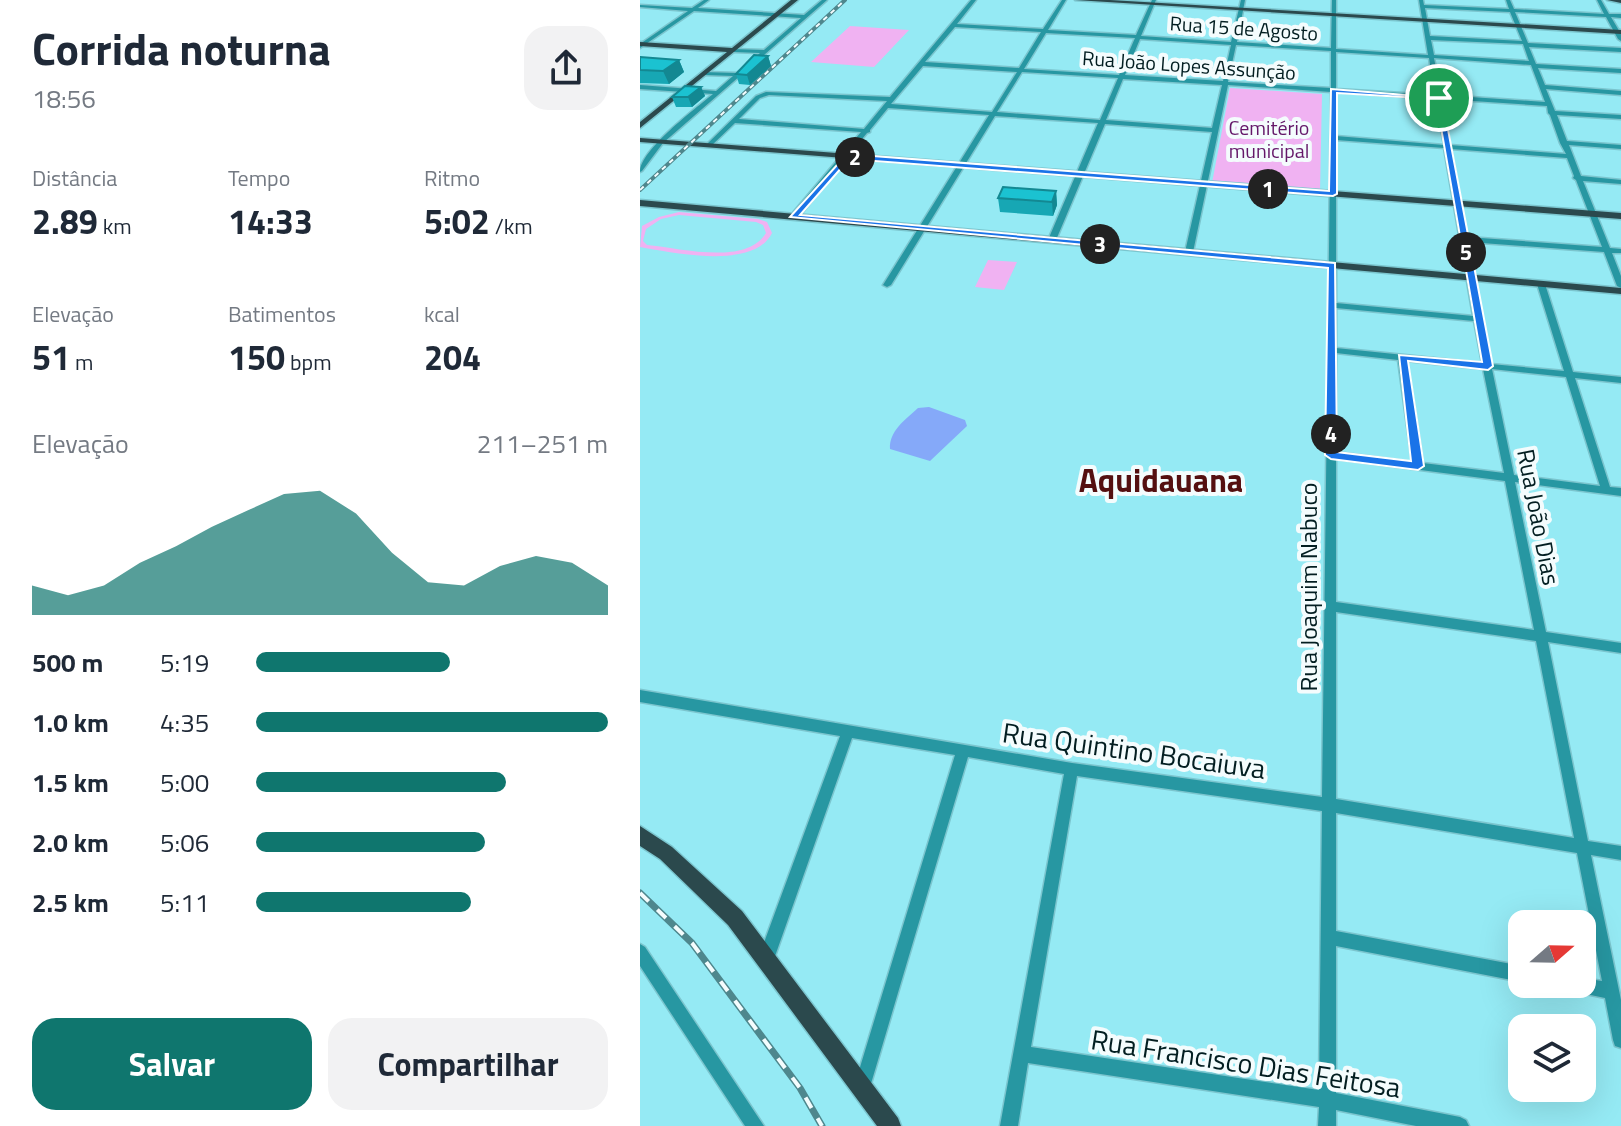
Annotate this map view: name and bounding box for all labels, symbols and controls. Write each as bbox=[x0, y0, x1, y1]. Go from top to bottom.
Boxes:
street label: Rua 15 de Agosto bbox=[1169, 7, 1319, 49]
text: Corrida noturna bbox=[32, 15, 331, 82]
button: share bbox=[524, 26, 608, 110]
street label: Rua João Lopes Assunção bbox=[1081, 42, 1297, 88]
pin bbox=[1405, 64, 1473, 132]
icon: arrive bbox=[1417, 76, 1461, 120]
text: 18:56 bbox=[32, 79, 96, 118]
park label: Cemitério municipal bbox=[1229, 112, 1309, 166]
pin: 2 bbox=[835, 137, 875, 177]
text: 2 bbox=[849, 140, 861, 174]
text: Distância bbox=[32, 161, 117, 195]
text: Tempo bbox=[228, 161, 290, 195]
text: Ritmo bbox=[424, 161, 480, 195]
pin: 1 bbox=[1248, 169, 1288, 209]
text: 1 bbox=[1262, 172, 1274, 206]
text: 2.89 bbox=[32, 195, 98, 247]
text: 14:33 bbox=[228, 195, 313, 247]
text: 5:02 bbox=[424, 195, 490, 247]
text: km bbox=[98, 209, 132, 243]
text: /km bbox=[490, 209, 533, 243]
pin: 3 bbox=[1080, 224, 1120, 264]
text: 3 bbox=[1094, 227, 1106, 261]
pin: 5 bbox=[1446, 232, 1486, 272]
text: 5 bbox=[1460, 235, 1472, 269]
text: Elevação bbox=[32, 297, 114, 331]
text: Batimentos bbox=[228, 297, 336, 331]
text: kcal bbox=[424, 297, 460, 331]
text: 51 bbox=[32, 331, 70, 383]
text: 150 bbox=[228, 331, 285, 383]
text: 204 bbox=[424, 331, 481, 383]
text: m bbox=[70, 345, 93, 379]
text: bpm bbox=[285, 345, 332, 379]
pin: 4 bbox=[1311, 414, 1351, 454]
text: 4 bbox=[1325, 417, 1337, 451]
text: Elevação bbox=[32, 424, 129, 463]
text: 211–251 m bbox=[477, 424, 608, 463]
street label: Rua João Dias bbox=[1508, 446, 1570, 588]
district label: Aquidauana bbox=[1079, 456, 1243, 504]
street label: Rua Joaquim Nabuco bbox=[1290, 483, 1326, 691]
text: 500 m bbox=[32, 643, 103, 682]
text: 5:19 bbox=[160, 643, 209, 682]
text: 1.0 km bbox=[32, 703, 109, 742]
text: 4:35 bbox=[160, 703, 209, 742]
street label: Rua Quintino Bocaiuva bbox=[1000, 710, 1268, 790]
text: 1.5 km bbox=[32, 763, 109, 802]
text: 5:00 bbox=[160, 763, 209, 802]
text: 2.0 km bbox=[32, 823, 109, 862]
text: 5:06 bbox=[160, 823, 209, 862]
text: 2.5 km bbox=[32, 883, 109, 922]
text: 5:11 bbox=[160, 883, 209, 922]
north arrow bbox=[1508, 910, 1596, 998]
map controls bbox=[1508, 910, 1596, 1102]
button: layers bbox=[1508, 1014, 1596, 1102]
street label: Rua Francisco Dias Feitosa bbox=[1088, 1017, 1404, 1109]
button: Salvar bbox=[32, 1018, 312, 1110]
button: Compartilhar bbox=[328, 1018, 608, 1110]

